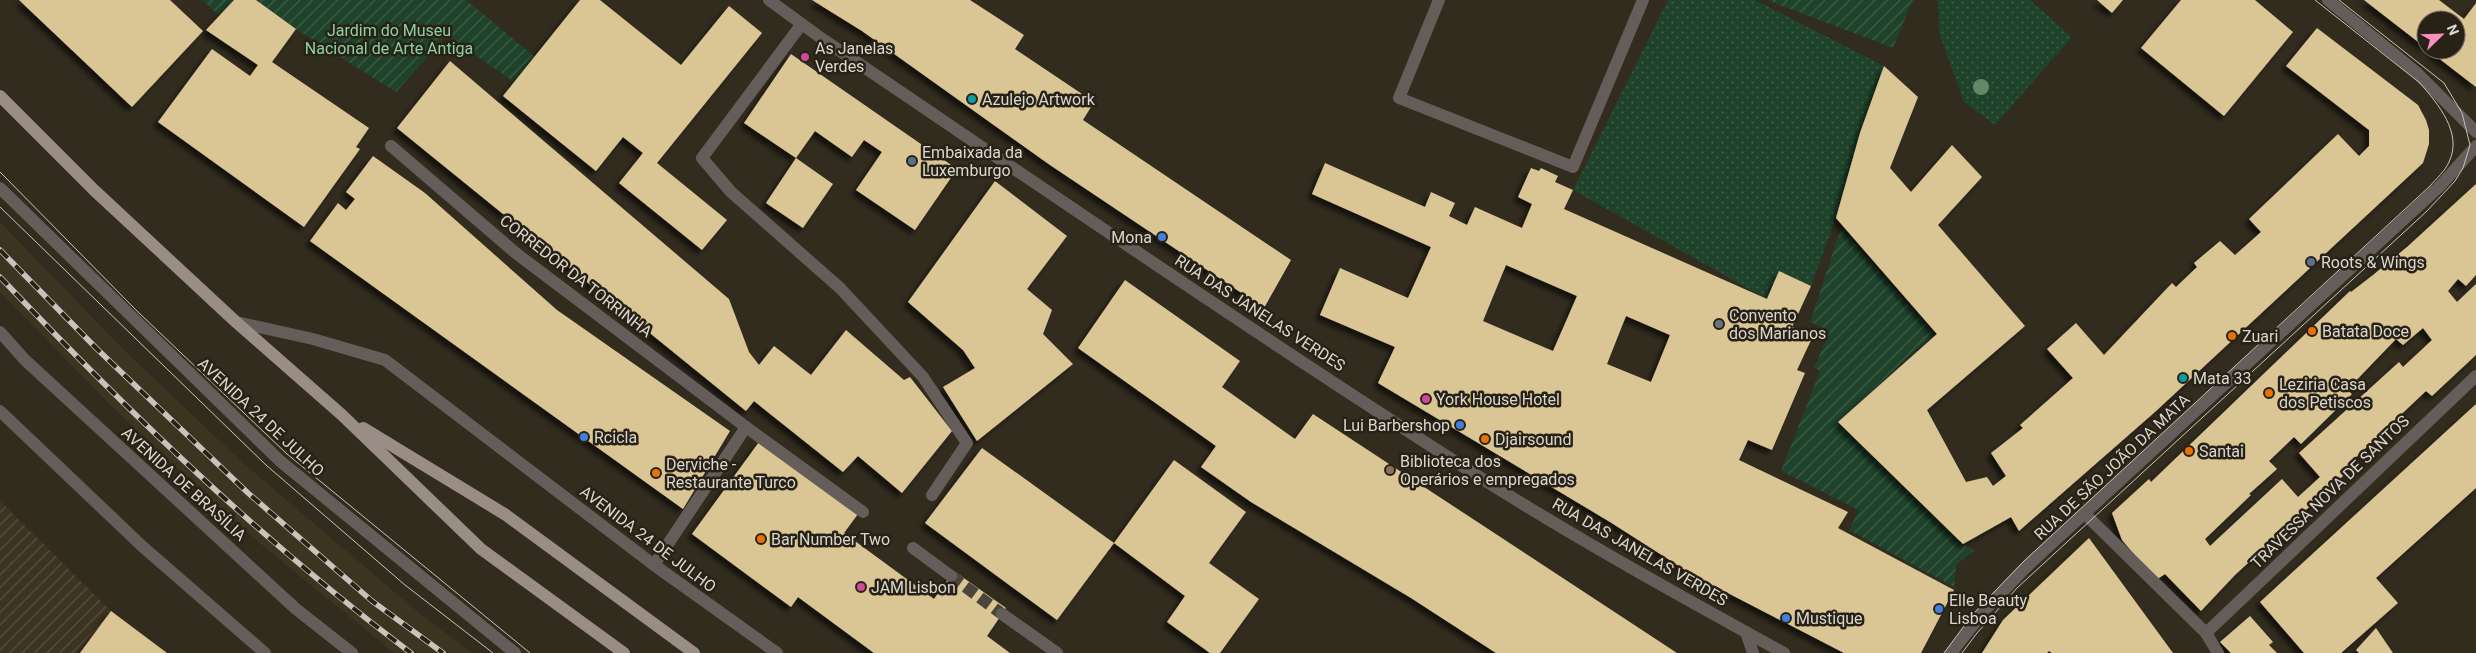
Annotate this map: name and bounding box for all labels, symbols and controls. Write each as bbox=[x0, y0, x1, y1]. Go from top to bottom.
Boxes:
north arrow bbox=[2416, 10, 2466, 60]
park label: Jardim do Museu Nacional de Arte Antiga bbox=[305, 21, 473, 58]
text: N bbox=[2444, 22, 2462, 38]
place label: As Janelas Verdes bbox=[815, 39, 893, 76]
marker: As Janelas Verdes bbox=[799, 51, 811, 63]
place label: Azulejo Artwork bbox=[982, 90, 1096, 109]
marker: Azulejo Artwork bbox=[966, 93, 978, 105]
place label: Embaixada da Luxemburgo bbox=[922, 143, 1023, 180]
marker: Embaixada da Luxemburgo bbox=[906, 155, 918, 167]
street label: CORREDOR DA TORRINHA bbox=[496, 211, 656, 342]
place label: Mona bbox=[1111, 228, 1152, 247]
marker: Mona bbox=[1156, 231, 1168, 243]
street label: RUA DAS JANELAS VERDES bbox=[1171, 251, 1349, 375]
place label: Roots & Wings bbox=[2321, 253, 2425, 272]
marker: Roots & Wings bbox=[2305, 256, 2317, 268]
place label: Convento dos Marianos bbox=[1729, 306, 1826, 343]
marker: Convento dos Marianos bbox=[1713, 318, 1725, 330]
place label: Batata Doce bbox=[2322, 322, 2409, 341]
marker: Batata Doce bbox=[2306, 325, 2318, 337]
place label: Zuari bbox=[2242, 327, 2278, 346]
marker: Zuari bbox=[2226, 330, 2238, 342]
street label: AVENIDA 24 DE JULHO bbox=[194, 354, 328, 480]
place label: Mata 33 bbox=[2193, 369, 2252, 388]
marker: Mata 33 bbox=[2177, 372, 2189, 384]
place label: Leziria Casa dos Petiscos bbox=[2279, 375, 2371, 412]
marker: Leziria Casa dos Petiscos bbox=[2263, 387, 2275, 399]
street label: RUA DE SÃO JOÃO DA MATA bbox=[2030, 389, 2194, 544]
place label: York House Hotel bbox=[1436, 390, 1560, 409]
marker: York House Hotel bbox=[1420, 393, 1432, 405]
street label: TRAVESSA NOVA DE SANTOS bbox=[2247, 411, 2413, 573]
place label: Lui Barbershop bbox=[1343, 416, 1450, 435]
marker: Lui Barbershop bbox=[1454, 419, 1466, 431]
street label: AVENIDA DE BRASÍLIA bbox=[118, 423, 251, 545]
place label: Rcicla bbox=[594, 428, 637, 447]
place label: Djairsound bbox=[1495, 430, 1571, 449]
marker: Rcicla bbox=[578, 431, 590, 443]
marker: Djairsound bbox=[1479, 433, 1491, 445]
place label: Santai bbox=[2199, 442, 2244, 461]
marker: Santai bbox=[2183, 445, 2195, 457]
place label: Biblioteca dos Operários e empregados bbox=[1400, 452, 1575, 489]
place label: Derviche - Restaurante Turco bbox=[666, 455, 796, 492]
marker: Biblioteca dos Operários e empregados bbox=[1384, 464, 1396, 476]
marker: Derviche - Restaurante Turco bbox=[650, 467, 662, 479]
street label: AVENIDA 24 DE JULHO bbox=[576, 482, 720, 596]
street label: RUA DAS JANELAS VERDES bbox=[1549, 494, 1731, 610]
place label: Bar Number Two bbox=[771, 530, 890, 549]
marker: Bar Number Two bbox=[755, 533, 767, 545]
place label: JAM Lisbon bbox=[871, 578, 956, 597]
marker: JAM Lisbon bbox=[855, 581, 867, 593]
place label: Elle Beauty Lisboa bbox=[1949, 591, 2028, 628]
marker: Elle Beauty Lisboa bbox=[1933, 603, 1945, 615]
place label: Mustique bbox=[1796, 609, 1863, 628]
marker: Mustique bbox=[1780, 612, 1792, 624]

